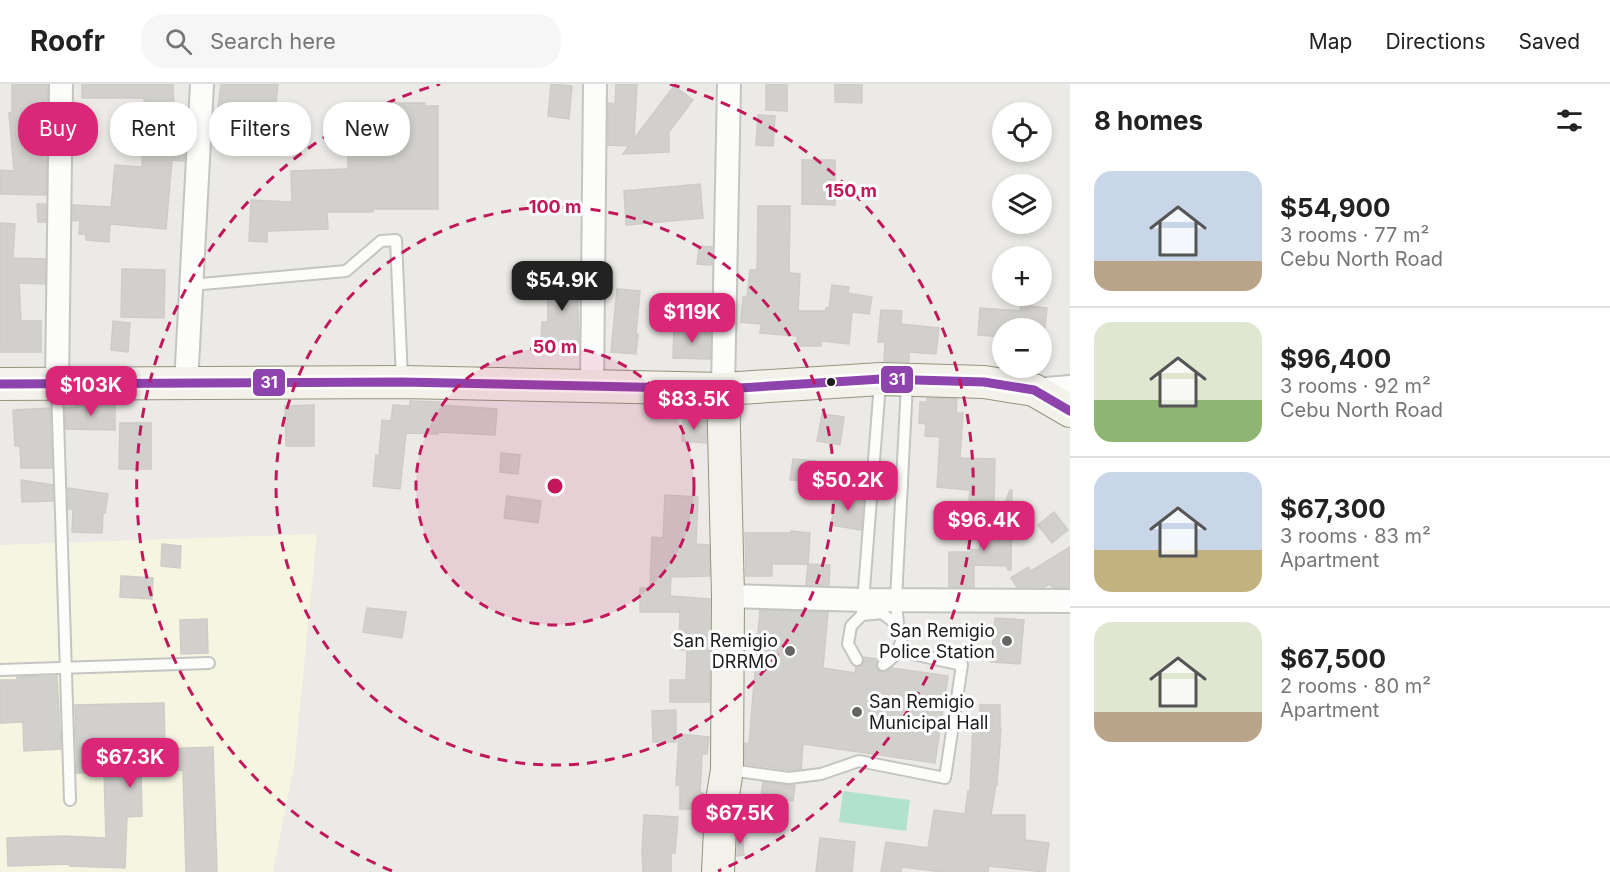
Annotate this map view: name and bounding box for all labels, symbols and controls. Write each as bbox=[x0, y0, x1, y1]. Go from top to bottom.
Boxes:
search box bbox=[141, 14, 561, 68]
text: Roofr bbox=[30, 24, 105, 58]
icon: search bbox=[162, 25, 195, 58]
text: Search here bbox=[210, 28, 336, 54]
text: Map bbox=[1309, 29, 1352, 54]
text: Directions bbox=[1385, 29, 1486, 54]
text: Saved bbox=[1519, 29, 1580, 54]
chip: Buy bbox=[18, 102, 98, 156]
chip: Rent bbox=[110, 102, 197, 156]
chip: Filters bbox=[209, 102, 311, 156]
chip: New bbox=[323, 102, 410, 156]
map controls bbox=[992, 102, 1052, 378]
button: locate bbox=[992, 102, 1052, 162]
icon: filters bbox=[1553, 104, 1586, 137]
text: 8 homes bbox=[1094, 105, 1203, 136]
button: layers bbox=[992, 174, 1052, 234]
text: 150 m bbox=[825, 180, 877, 201]
text: $54,900 bbox=[1280, 192, 1391, 223]
icon: home bbox=[1142, 195, 1214, 267]
text: 100 m bbox=[529, 196, 581, 217]
text: 3 rooms · 77 m² bbox=[1280, 223, 1429, 247]
button: + bbox=[992, 246, 1052, 306]
text: Cebu North Road bbox=[1280, 247, 1443, 271]
pin: $54.9K bbox=[513, 261, 611, 312]
text: $54.9K bbox=[526, 268, 598, 292]
pin: $119K bbox=[650, 293, 734, 344]
text: $119K bbox=[663, 300, 721, 324]
button: − bbox=[992, 318, 1052, 378]
text: 50 m bbox=[533, 336, 577, 357]
text: $96,400 bbox=[1280, 343, 1391, 374]
icon: home bbox=[1142, 346, 1214, 418]
line badge: 31 bbox=[880, 365, 914, 394]
pin: $103K bbox=[49, 366, 133, 417]
line badge: 31 bbox=[252, 368, 286, 397]
text: 31 bbox=[888, 369, 906, 389]
text: 31 bbox=[260, 372, 278, 392]
text: $103K bbox=[60, 373, 122, 397]
text: 3 rooms · 92 m² bbox=[1280, 374, 1431, 398]
unlabelled marker bbox=[825, 376, 837, 388]
pin: $83.5K bbox=[645, 380, 743, 431]
text: $83.5K bbox=[658, 387, 730, 411]
text: Cebu North Road bbox=[1280, 398, 1443, 422]
pin: $50.2K bbox=[799, 461, 897, 512]
text: $50.2K bbox=[812, 468, 884, 492]
centre of rings bbox=[545, 476, 565, 496]
text: $67,300 bbox=[1280, 493, 1386, 524]
icon: home bbox=[1142, 496, 1214, 568]
pin: $96.4K bbox=[935, 501, 1033, 552]
text: $96.4K bbox=[947, 508, 1021, 532]
text: 3 rooms · 83 m² bbox=[1280, 524, 1431, 548]
text: Apartment bbox=[1280, 548, 1379, 572]
place label: San Remigio Police Station bbox=[879, 620, 995, 662]
place label: San Remigio DRRMO bbox=[673, 630, 778, 672]
marker: San Remigio Police Station bbox=[1000, 634, 1014, 648]
text: $67,500 bbox=[1280, 643, 1386, 674]
marker: San Remigio DRRMO bbox=[783, 644, 797, 658]
icon: home bbox=[1142, 646, 1214, 718]
text: 2 rooms · 80 m² bbox=[1280, 674, 1431, 698]
place label: San Remigio Municipal Hall bbox=[869, 691, 988, 733]
text: Apartment bbox=[1280, 698, 1379, 722]
marker: San Remigio Municipal Hall bbox=[850, 705, 864, 719]
pin: $67.3K bbox=[81, 738, 179, 789]
text: $67.3K bbox=[96, 745, 164, 769]
pin: $67.5K bbox=[691, 794, 789, 845]
text: $67.5K bbox=[706, 801, 774, 825]

